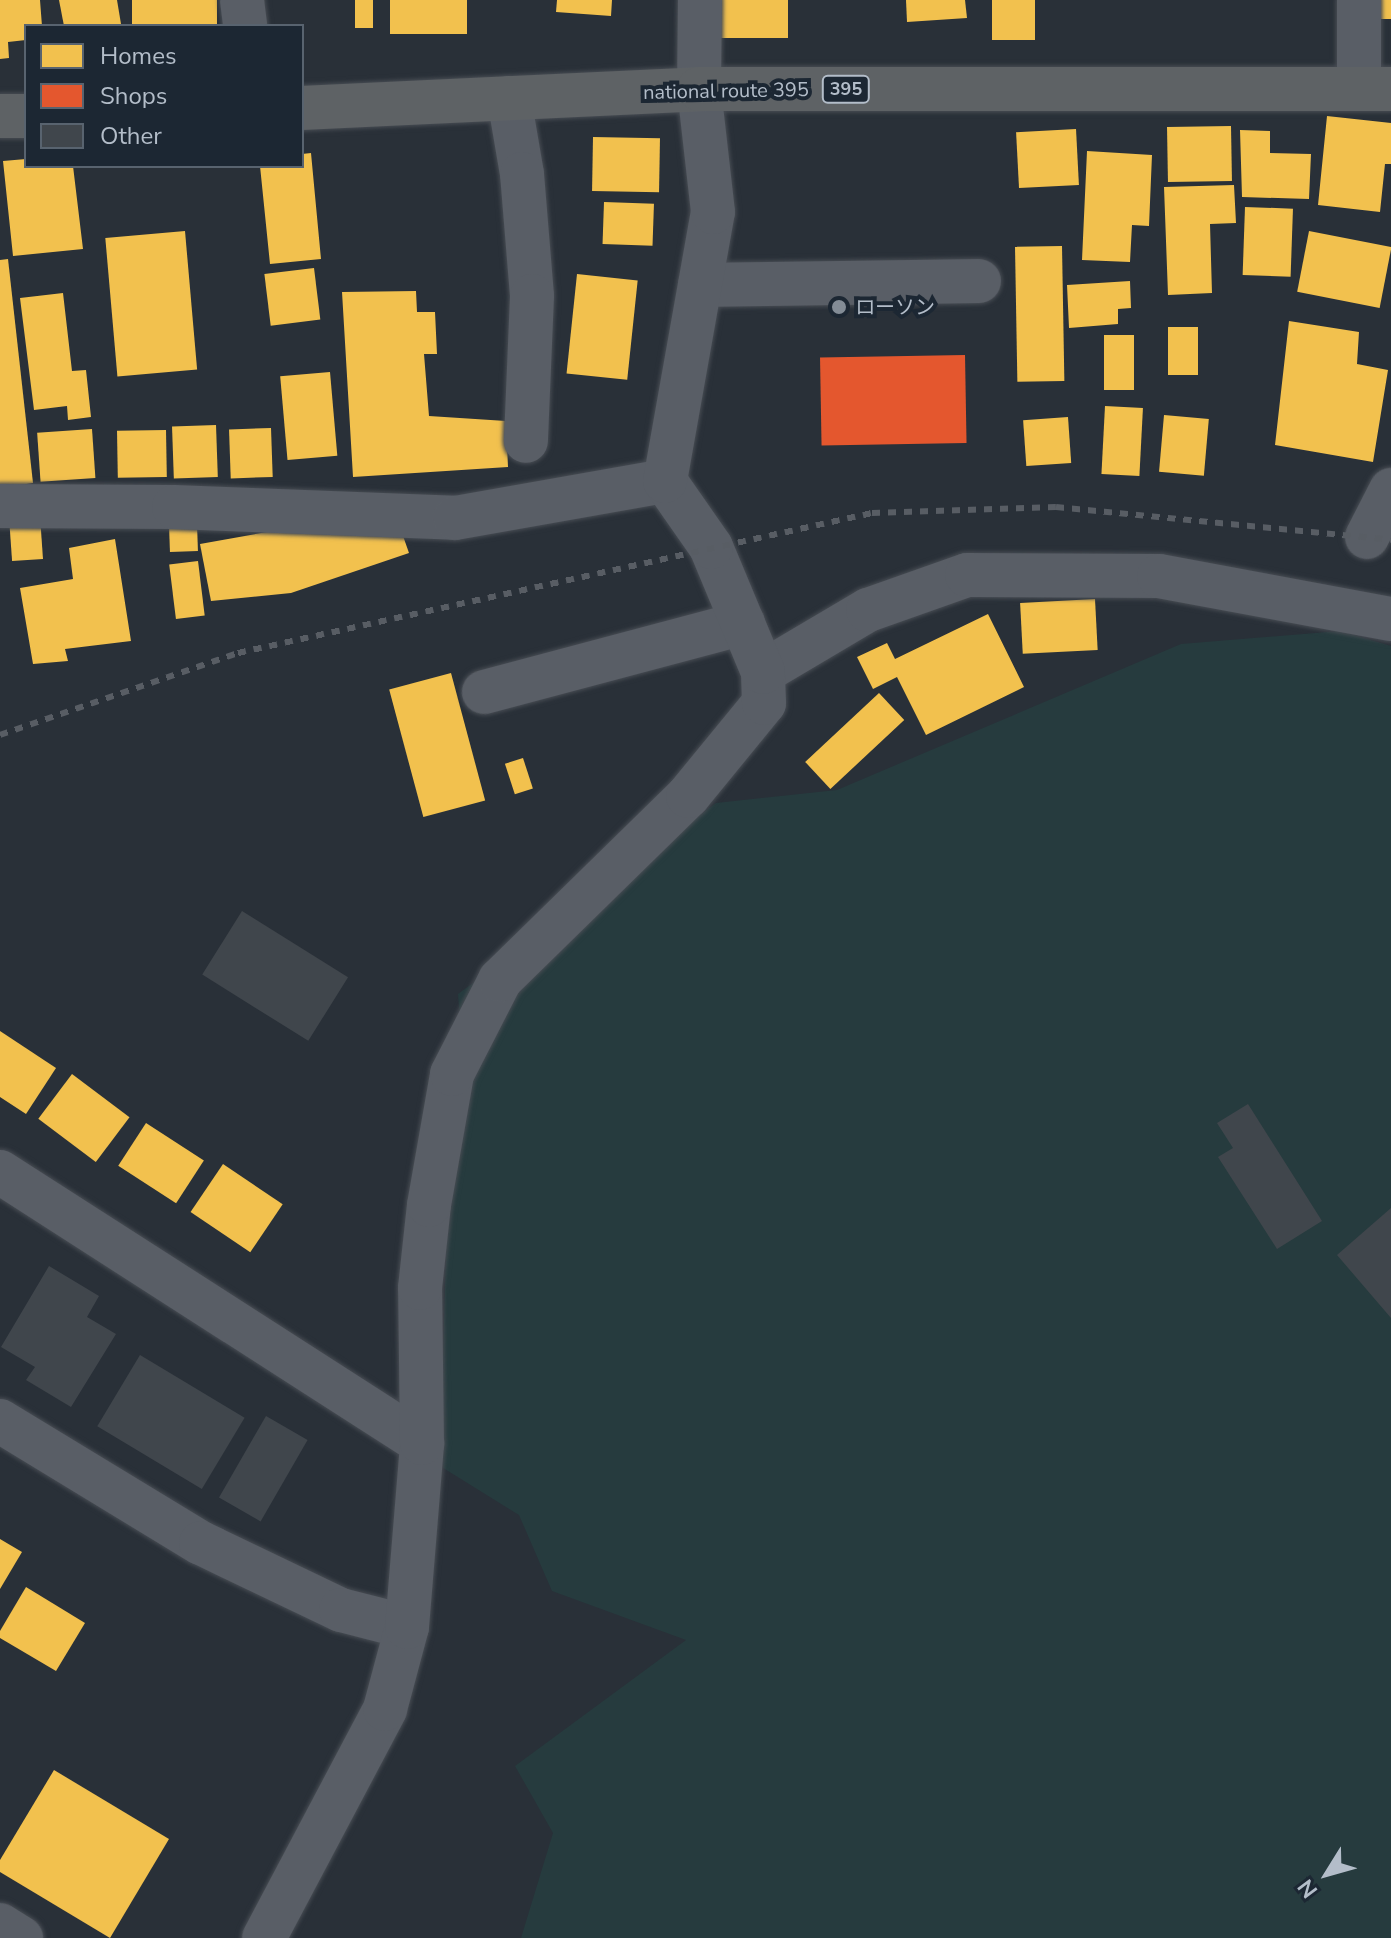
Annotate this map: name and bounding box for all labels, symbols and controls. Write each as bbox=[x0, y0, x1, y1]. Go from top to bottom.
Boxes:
legend bbox=[24, 24, 304, 168]
text: Homes bbox=[100, 40, 176, 72]
road number: 395 bbox=[820, 75, 872, 103]
street label: national route 395 bbox=[643, 78, 809, 104]
text: Shops bbox=[100, 80, 167, 112]
text: Other bbox=[100, 120, 162, 152]
place label: ローソン bbox=[855, 295, 935, 319]
marker: ローソン bbox=[830, 298, 848, 316]
north arrow bbox=[1287, 1834, 1367, 1914]
text: N bbox=[1291, 1873, 1325, 1904]

